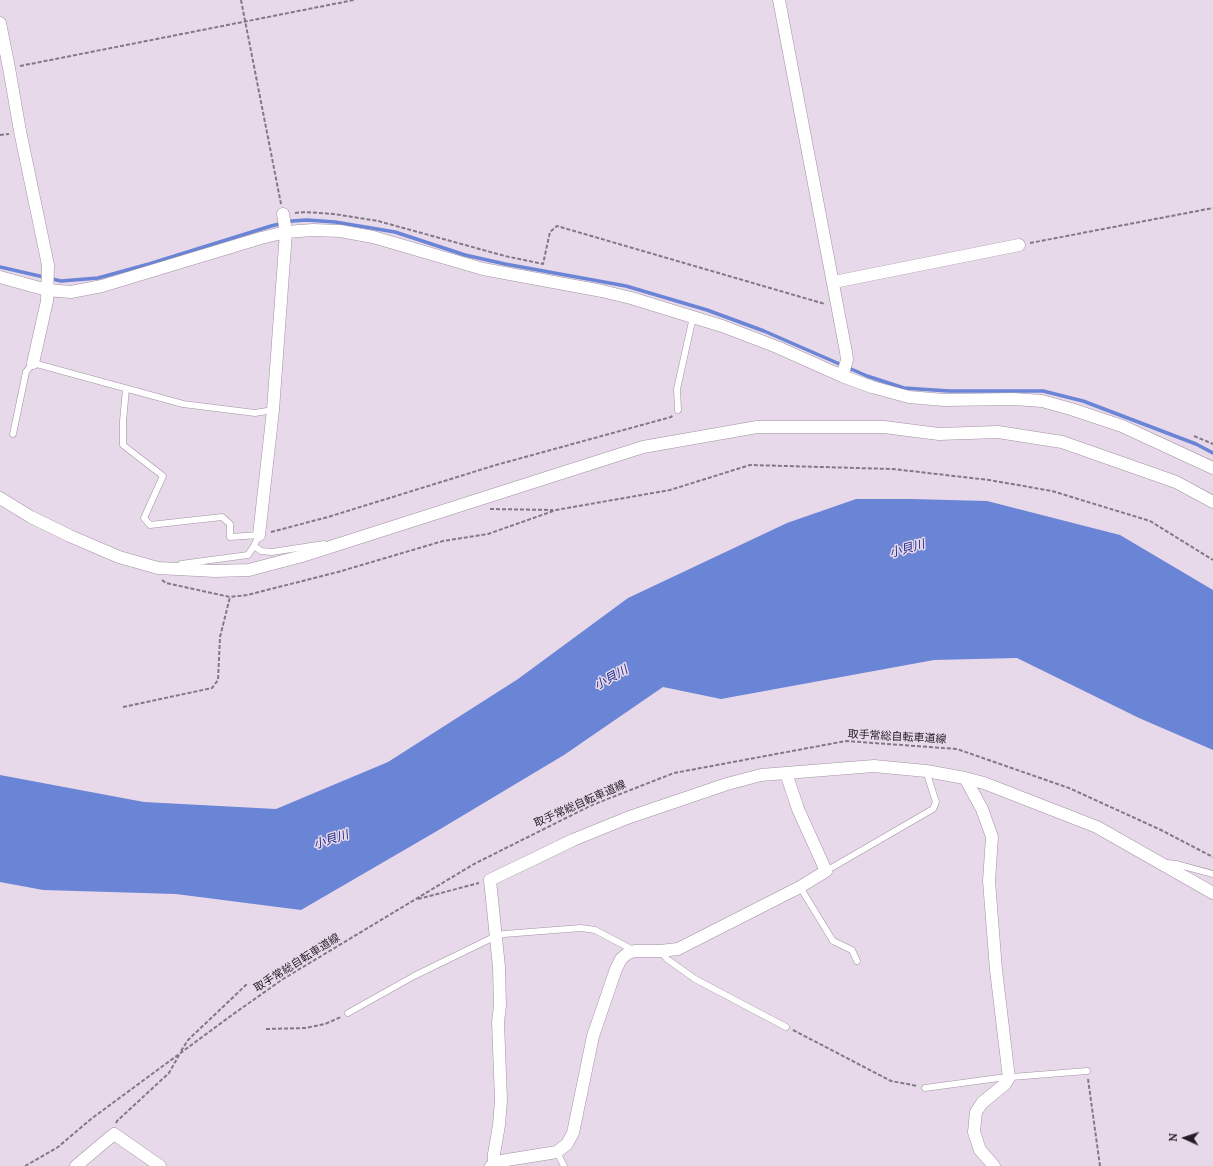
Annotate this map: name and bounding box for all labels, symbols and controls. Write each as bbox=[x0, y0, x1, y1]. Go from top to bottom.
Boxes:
water label: 小貝川 bbox=[888, 537, 926, 561]
water label: 小貝川 bbox=[592, 663, 630, 693]
street label: 取手常総自転車道線 bbox=[847, 728, 947, 746]
street label: 取手常総自転車道線 bbox=[532, 778, 628, 830]
water label: 小貝川 bbox=[312, 828, 350, 852]
street label: 取手常総自転車道線 bbox=[252, 931, 342, 995]
north arrow bbox=[1165, 1118, 1205, 1158]
text: N bbox=[1166, 1133, 1180, 1142]

